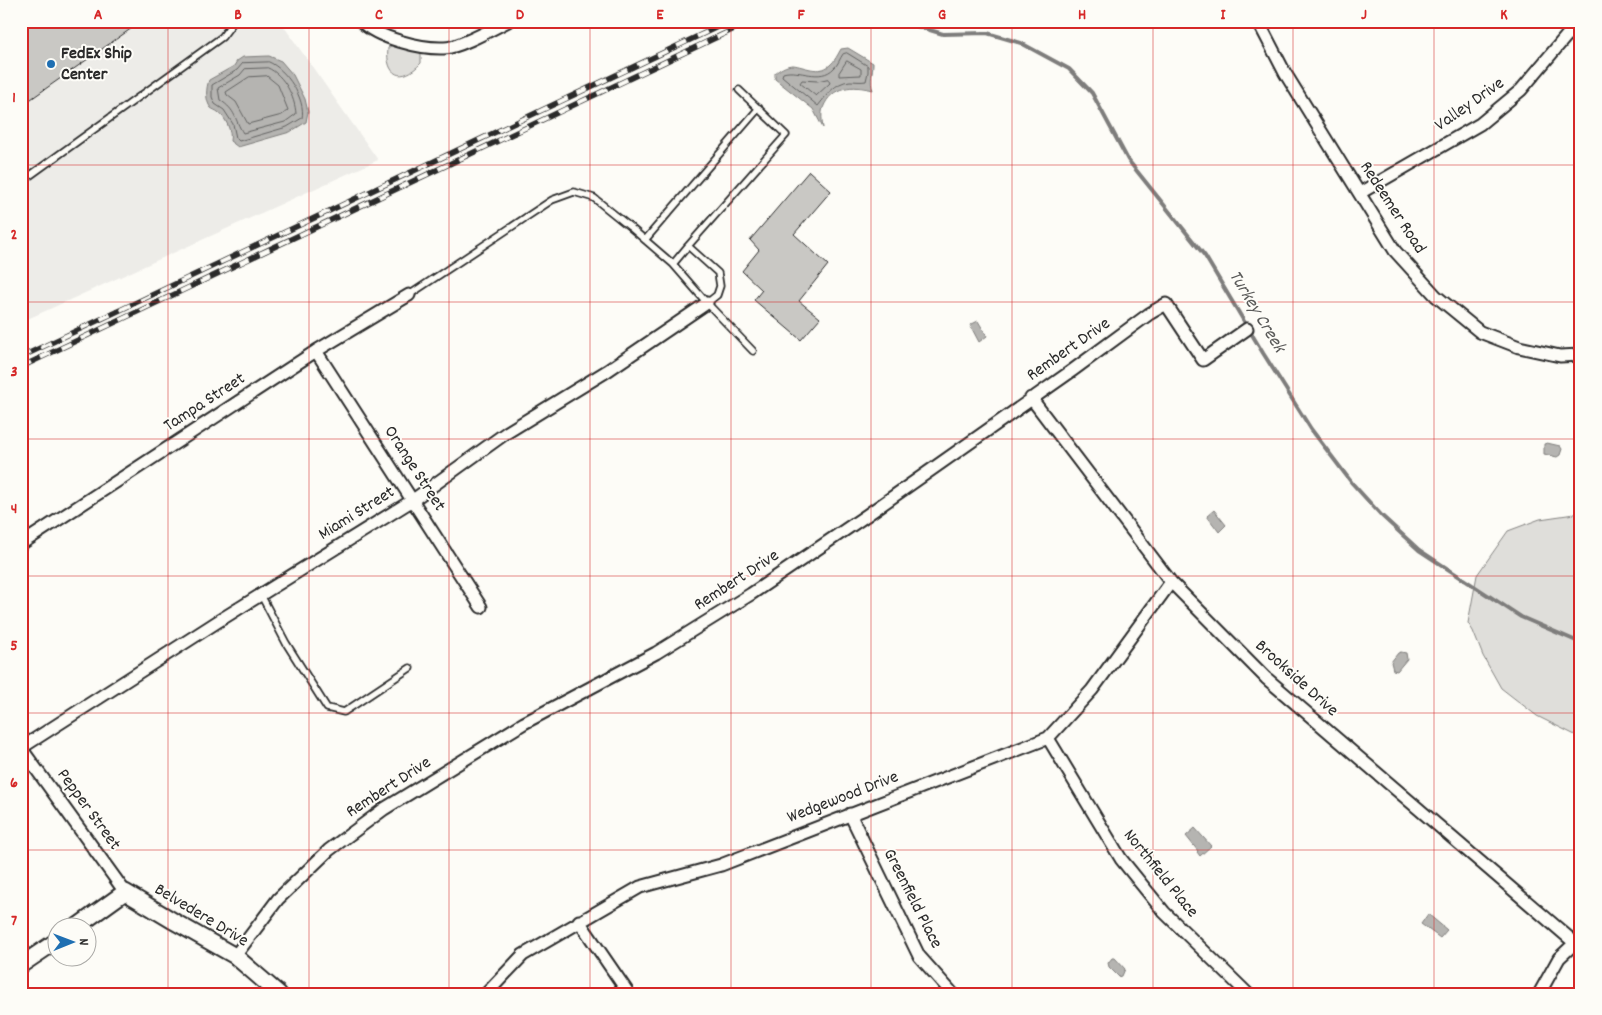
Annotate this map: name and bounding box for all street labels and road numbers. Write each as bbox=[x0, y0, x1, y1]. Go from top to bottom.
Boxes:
street label: Valley Drive bbox=[1430, 72, 1510, 138]
street label: Redeemer Road bbox=[1353, 157, 1431, 259]
street label: Rembert Drive bbox=[1022, 312, 1116, 388]
street label: Tampa Street bbox=[159, 367, 251, 439]
street label: Orange Street bbox=[377, 421, 451, 517]
street label: Miami Street bbox=[314, 480, 400, 547]
street label: Rembert Drive bbox=[690, 544, 785, 618]
street label: Brookside Drive bbox=[1249, 635, 1343, 723]
street label: Rembert Drive bbox=[342, 751, 437, 825]
street label: Pepper Street bbox=[50, 764, 126, 856]
street label: Wedgewood Drive bbox=[784, 765, 902, 831]
street label: Northfield Place bbox=[1116, 824, 1204, 924]
street label: Greenfield Place bbox=[876, 845, 948, 953]
street label: Belvedere Drive bbox=[149, 878, 253, 954]

